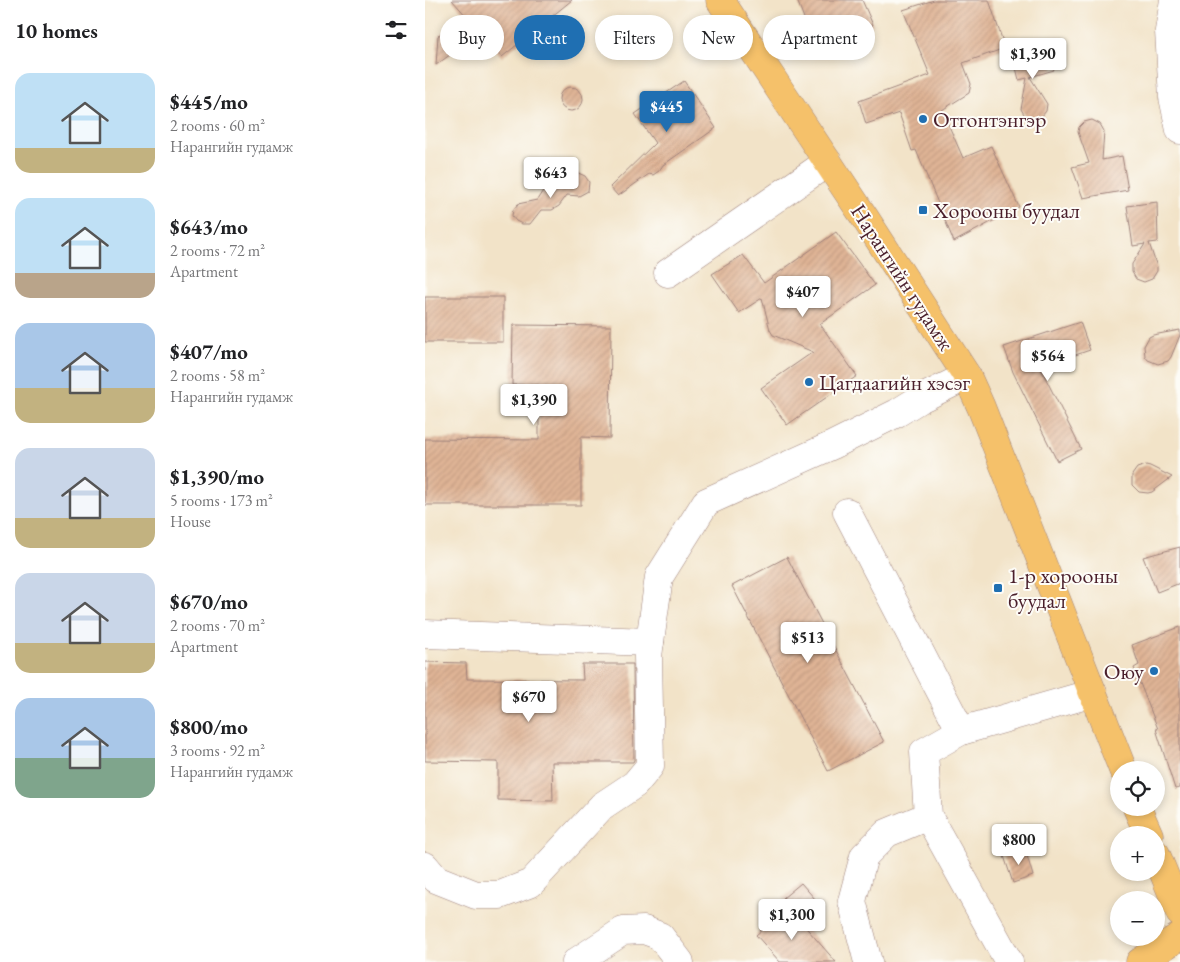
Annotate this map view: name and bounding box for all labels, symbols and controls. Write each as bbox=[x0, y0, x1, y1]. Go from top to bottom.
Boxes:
chip: Buy bbox=[440, 15, 504, 60]
chip: Rent bbox=[514, 15, 585, 60]
chip: Filters bbox=[595, 15, 673, 60]
chip: New bbox=[683, 15, 753, 60]
chip: Apartment bbox=[763, 15, 875, 60]
icon: filters bbox=[382, 16, 410, 44]
text: 10 homes bbox=[15, 17, 98, 44]
pin: $1,390 bbox=[992, 38, 1074, 80]
text: $1,390 bbox=[1010, 43, 1056, 64]
text: $445/mo bbox=[170, 88, 248, 115]
pin: $445 bbox=[637, 90, 697, 133]
icon: home bbox=[55, 93, 115, 153]
text: $445 bbox=[651, 96, 683, 117]
place label: Отгонтэнгэр bbox=[933, 105, 1046, 134]
marker: Отгонтэнгэр bbox=[917, 113, 929, 125]
text: 2 rooms · 60 m² bbox=[170, 115, 265, 136]
text: Нарангийн гудамж bbox=[170, 136, 293, 157]
pin: $643 bbox=[521, 156, 581, 199]
text: $643 bbox=[535, 162, 567, 183]
place label: Хорооны буудал bbox=[932, 196, 1080, 225]
street label: Нарангийн гудамж bbox=[844, 198, 961, 357]
marker: Хорооны буудал bbox=[917, 204, 929, 216]
text: $643/mo bbox=[170, 213, 248, 240]
icon: home bbox=[55, 218, 115, 278]
text: 2 rooms · 72 m² bbox=[170, 240, 265, 261]
text: Apartment bbox=[170, 261, 238, 282]
pin: $407 bbox=[773, 276, 833, 318]
text: $407 bbox=[787, 281, 819, 302]
text: $407/mo bbox=[170, 338, 248, 365]
pin: $564 bbox=[1018, 340, 1078, 382]
icon: home bbox=[55, 343, 115, 403]
text: $564 bbox=[1032, 345, 1064, 366]
text: 2 rooms · 58 m² bbox=[170, 365, 265, 386]
place label: Цагдаагийн хэсэг bbox=[819, 368, 970, 397]
marker: Цагдаагийн хэсэг bbox=[803, 376, 815, 388]
pin: $1,390 bbox=[493, 384, 575, 426]
text: Нарангийн гудамж bbox=[170, 386, 293, 407]
text: $1,390 bbox=[511, 389, 557, 410]
text: $1,390/mo bbox=[170, 463, 264, 490]
icon: home bbox=[55, 468, 115, 528]
text: 5 rooms · 173 m² bbox=[170, 490, 273, 511]
text: House bbox=[170, 511, 211, 532]
place label: 1-р хорооны буудал bbox=[1008, 561, 1118, 615]
marker: 1-р хорооны буудал bbox=[992, 582, 1004, 594]
text: $670/mo bbox=[170, 588, 248, 615]
icon: home bbox=[55, 593, 115, 653]
text: 2 rooms · 70 m² bbox=[170, 615, 265, 636]
pin: $513 bbox=[778, 622, 838, 664]
text: $513 bbox=[792, 627, 824, 648]
text: Apartment bbox=[170, 636, 238, 657]
place label: Оюу bbox=[1104, 657, 1144, 686]
marker: Оюу bbox=[1148, 665, 1160, 677]
pin: $670 bbox=[499, 680, 559, 723]
text: $670 bbox=[513, 686, 545, 707]
text: $800/mo bbox=[170, 713, 248, 740]
icon: home bbox=[55, 718, 115, 778]
text: 3 rooms · 92 m² bbox=[170, 740, 265, 761]
text: Нарангийн гудамж bbox=[170, 761, 293, 782]
map controls bbox=[1110, 761, 1165, 946]
button: locate bbox=[1110, 761, 1165, 816]
pin: $800 bbox=[989, 824, 1049, 866]
button: + bbox=[1110, 826, 1165, 881]
text: $800 bbox=[1003, 829, 1035, 850]
button: − bbox=[1110, 891, 1165, 946]
pin: $1,300 bbox=[751, 898, 833, 941]
text: $1,300 bbox=[769, 904, 815, 925]

